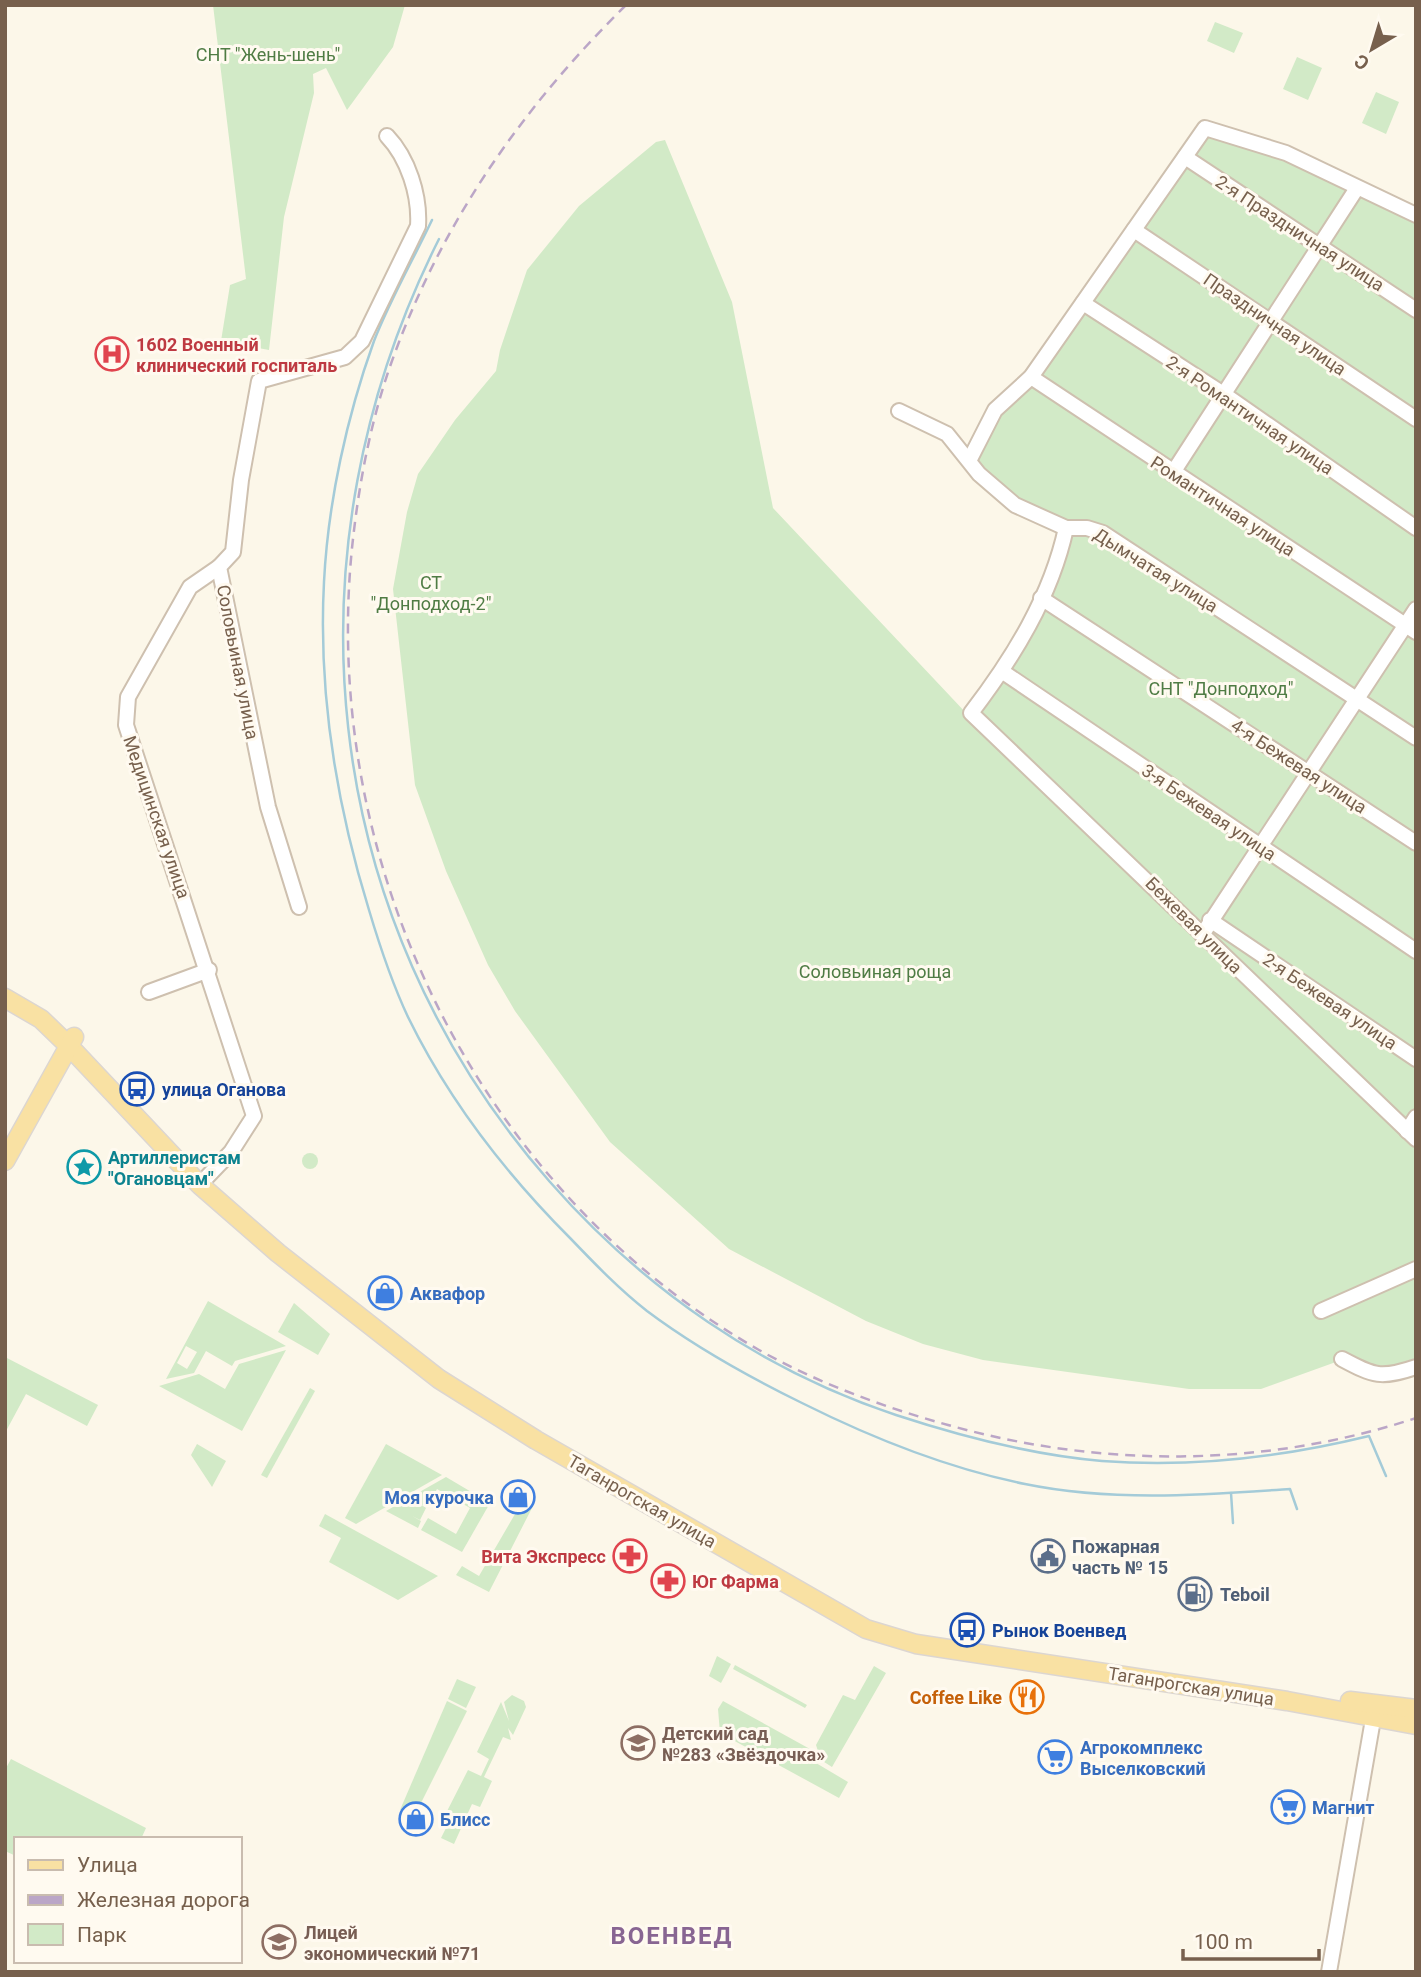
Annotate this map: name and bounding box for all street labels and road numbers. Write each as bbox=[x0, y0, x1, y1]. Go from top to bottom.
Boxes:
street label: 2-я Праздничная улица bbox=[1212, 171, 1388, 295]
street label: Праздничная улица bbox=[1200, 269, 1350, 379]
street label: 2-я Романтичная улица bbox=[1162, 351, 1338, 479]
street label: Романтичная улица bbox=[1147, 451, 1299, 561]
street label: Дымчатая улица bbox=[1090, 523, 1222, 617]
street label: Соловьиная улица bbox=[213, 583, 263, 741]
street label: 4-я Бежевая улица bbox=[1227, 714, 1371, 818]
street label: Медицинская улица bbox=[119, 733, 195, 901]
street label: 3-я Бежевая улица bbox=[1138, 759, 1280, 865]
street label: Бежевая улица bbox=[1141, 872, 1247, 978]
street label: 2-я Бежевая улица bbox=[1259, 948, 1401, 1054]
street label: Таганрогская улица bbox=[564, 1450, 720, 1552]
street label: Таганрогская улица bbox=[1107, 1663, 1275, 1709]

